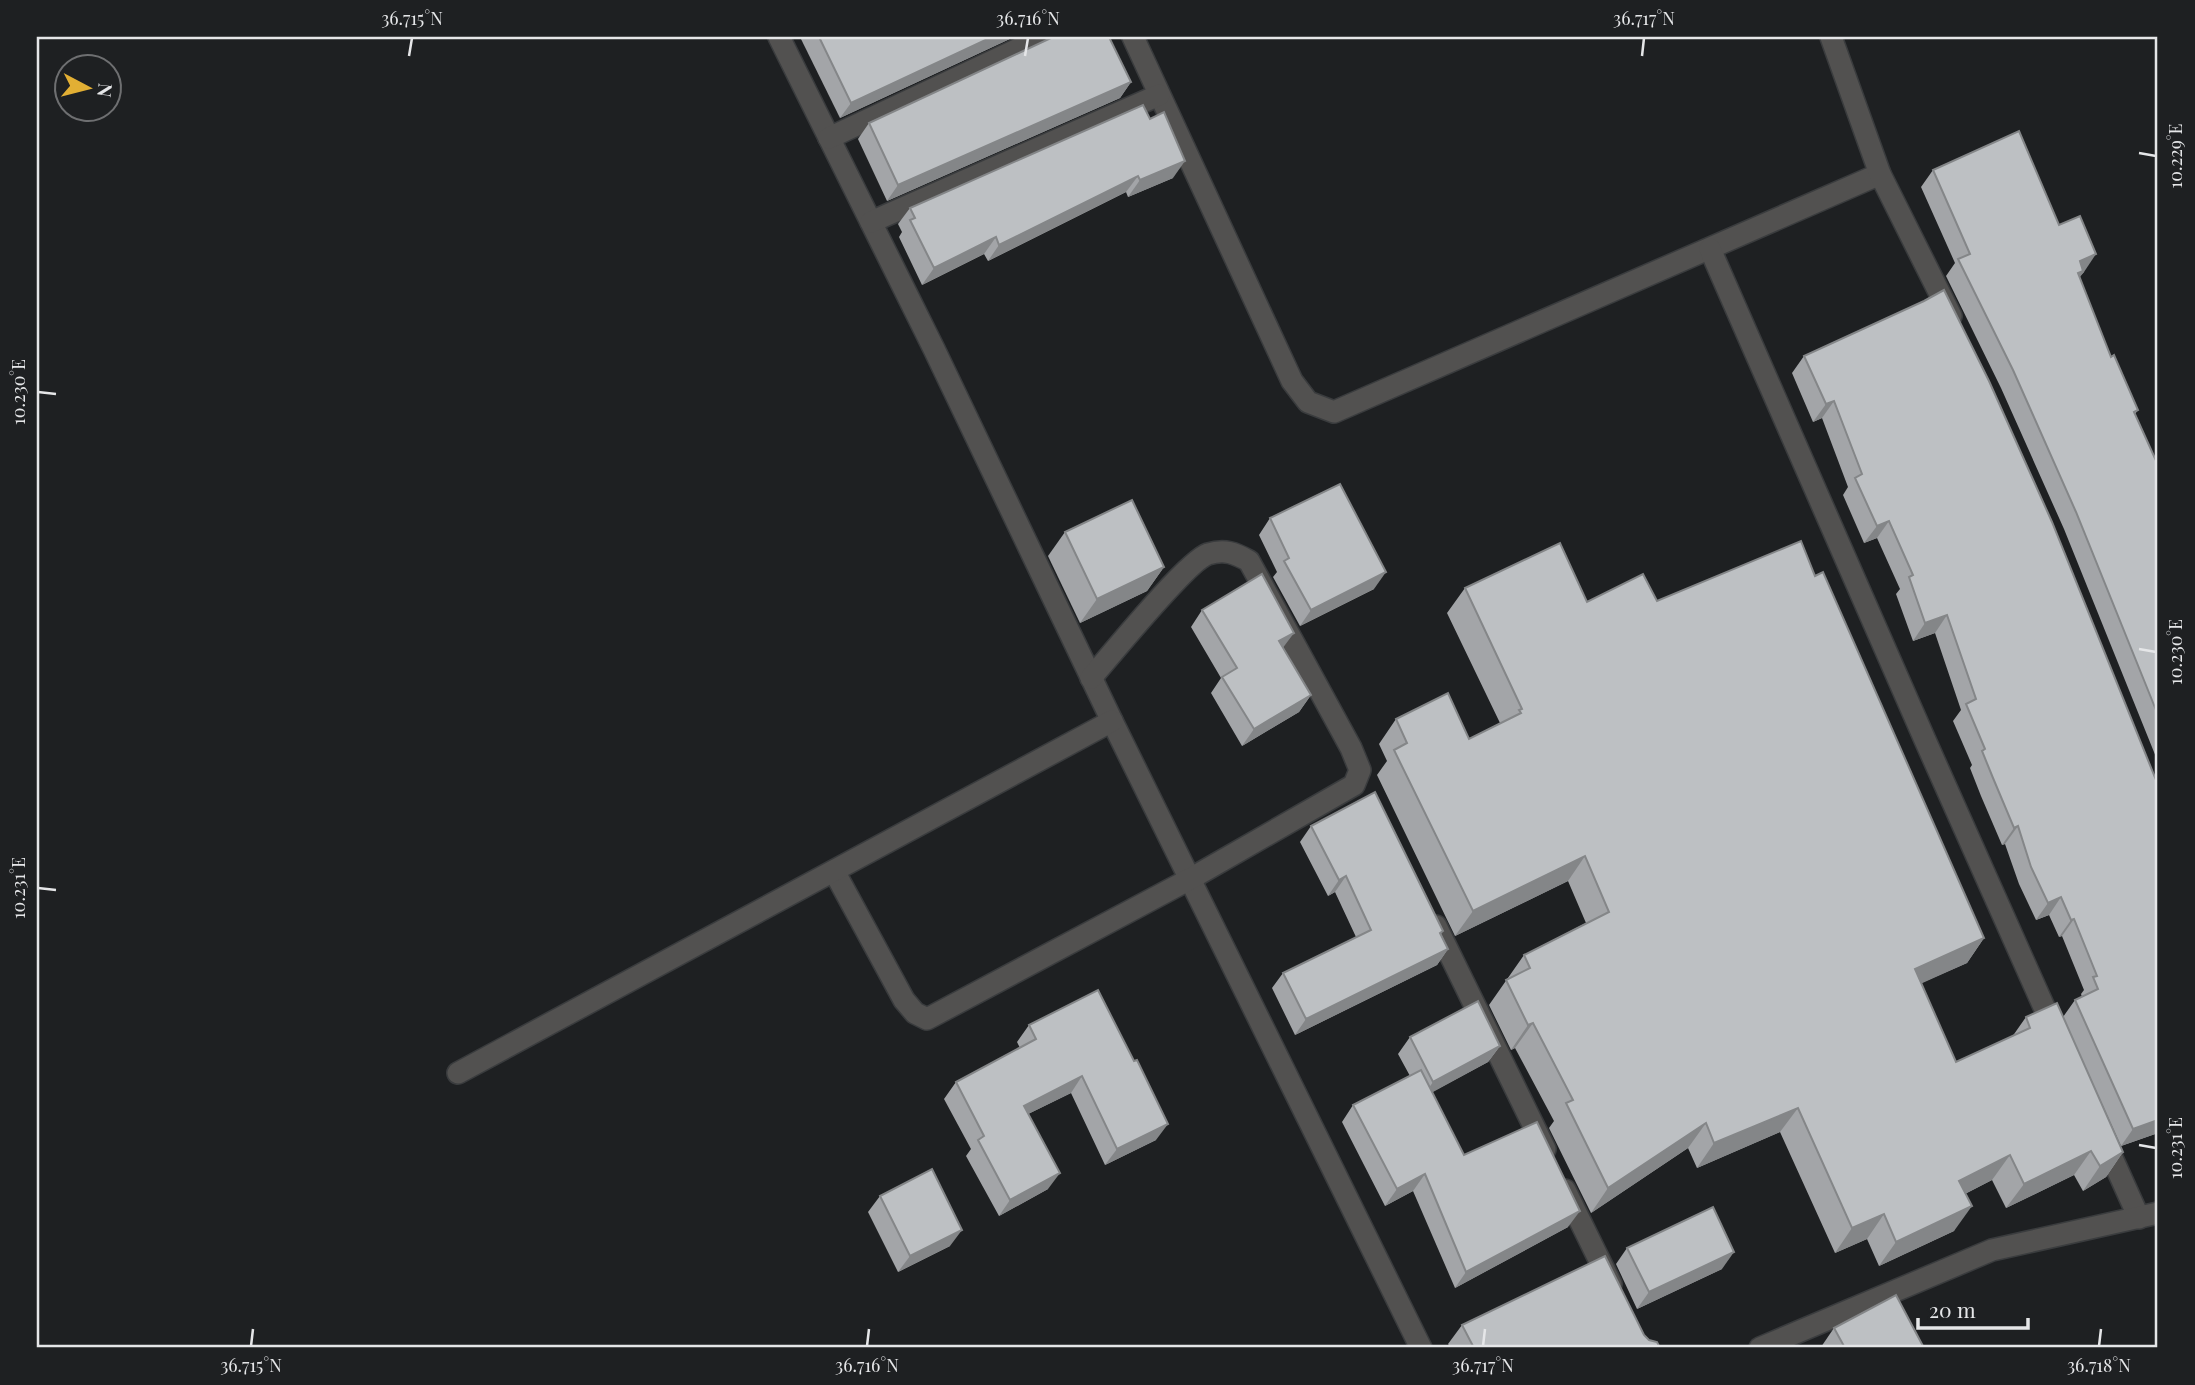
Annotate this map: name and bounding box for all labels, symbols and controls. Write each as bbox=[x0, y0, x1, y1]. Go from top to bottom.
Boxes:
text: 36.715°N bbox=[381, 6, 443, 30]
text: 36.716°N bbox=[996, 6, 1060, 30]
text: 36.717°N bbox=[1613, 6, 1675, 30]
north arrow bbox=[52, 52, 122, 122]
text: N bbox=[92, 82, 120, 99]
text: 10.229°E bbox=[2163, 124, 2187, 188]
text: 10.230°E bbox=[6, 359, 30, 425]
text: 10.230°E bbox=[2163, 619, 2187, 685]
text: 10.231°E bbox=[6, 857, 30, 919]
text: 10.231°E bbox=[2163, 1117, 2187, 1179]
scale bar bbox=[1918, 1287, 2029, 1331]
text: 20 m bbox=[1929, 1295, 1976, 1323]
text: 36.715°N bbox=[220, 1353, 282, 1377]
text: 36.716°N bbox=[835, 1353, 899, 1377]
text: 36.717°N bbox=[1452, 1353, 1514, 1377]
text: 36.718°N bbox=[2067, 1353, 2131, 1377]

